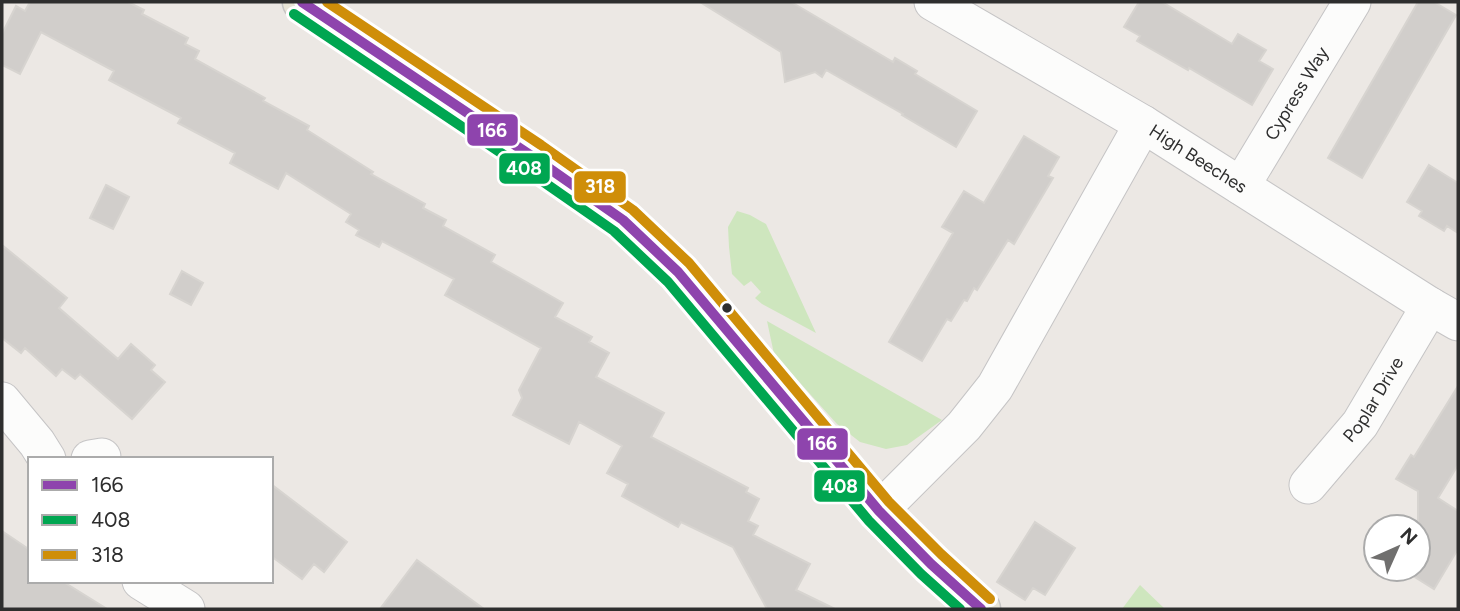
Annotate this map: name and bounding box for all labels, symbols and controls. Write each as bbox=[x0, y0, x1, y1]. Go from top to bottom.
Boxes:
street label: Cypress Way bbox=[1260, 42, 1334, 144]
line badge: 166 bbox=[466, 113, 519, 147]
text: 166 bbox=[477, 119, 507, 142]
street label: High Beeches bbox=[1145, 120, 1251, 198]
line badge: 408 bbox=[498, 152, 551, 185]
text: 408 bbox=[506, 157, 542, 180]
line badge: 318 bbox=[573, 170, 627, 204]
text: 318 bbox=[585, 175, 615, 198]
unlabelled marker bbox=[720, 301, 734, 315]
street label: Poplar Drive bbox=[1338, 353, 1408, 447]
line badge: 166 bbox=[796, 427, 849, 461]
text: 166 bbox=[807, 432, 837, 455]
legend bbox=[28, 457, 273, 583]
line badge: 408 bbox=[813, 469, 866, 503]
text: 166 bbox=[91, 472, 124, 497]
text: 408 bbox=[822, 475, 858, 498]
text: 408 bbox=[91, 507, 130, 532]
north arrow bbox=[1362, 513, 1432, 583]
text: N bbox=[1395, 523, 1422, 550]
text: 318 bbox=[91, 542, 124, 567]

